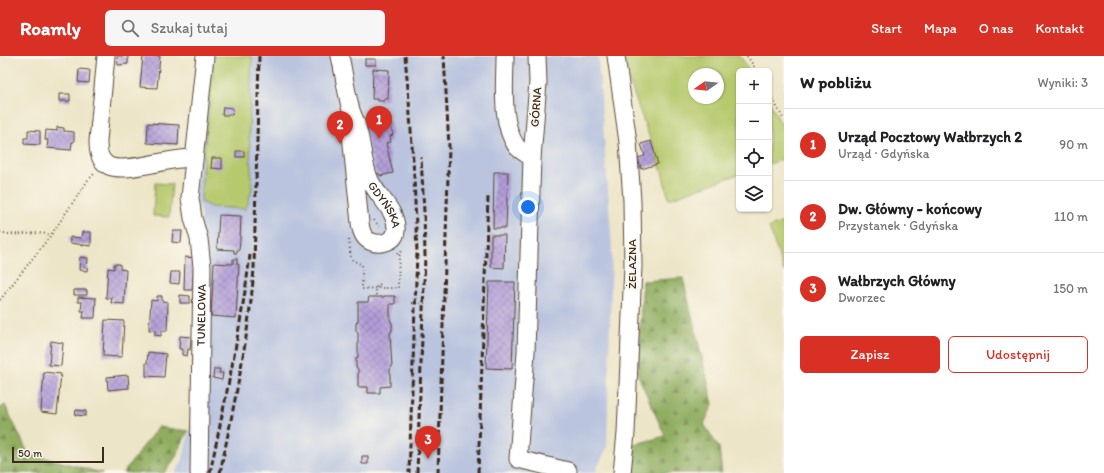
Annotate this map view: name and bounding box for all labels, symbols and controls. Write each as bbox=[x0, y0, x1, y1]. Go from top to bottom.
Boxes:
search box bbox=[105, 10, 385, 46]
text: Roamly bbox=[20, 17, 81, 40]
icon: search bbox=[119, 17, 141, 39]
text: Szukaj tutaj bbox=[151, 19, 228, 37]
text: Start bbox=[871, 20, 902, 37]
text: Mapa bbox=[924, 20, 957, 37]
text: O nas bbox=[979, 20, 1013, 37]
text: Kontakt bbox=[1035, 20, 1084, 37]
north arrow bbox=[688, 68, 724, 104]
map controls bbox=[736, 68, 772, 212]
button: + bbox=[736, 68, 772, 104]
text: W pobliżu bbox=[800, 72, 871, 92]
text: Wyniki: 3 bbox=[1037, 75, 1088, 90]
street label: GÓRNA bbox=[528, 86, 544, 128]
button: − bbox=[736, 104, 772, 140]
pin: 1 bbox=[366, 106, 392, 139]
pin: 2 bbox=[327, 111, 353, 144]
text: Urząd Pocztowy Wałbrzych 2 bbox=[838, 128, 1022, 146]
text: 1 bbox=[810, 137, 816, 152]
text: 90 m bbox=[1059, 137, 1088, 152]
button: locate bbox=[736, 140, 772, 176]
text: Urząd · Gdyńska bbox=[838, 146, 929, 161]
button: layers bbox=[736, 176, 772, 212]
street label: GDYŃSKA bbox=[365, 179, 403, 229]
your location bbox=[518, 197, 538, 217]
text: Dw. Główny - końcowy bbox=[838, 200, 982, 218]
text: 2 bbox=[810, 209, 816, 224]
text: 110 m bbox=[1054, 209, 1088, 224]
text: Przystanek · Gdyńska bbox=[838, 218, 958, 233]
street label: ŻELAZNA bbox=[625, 239, 639, 289]
text: Wałbrzych Główny bbox=[838, 272, 956, 290]
text: 3 bbox=[809, 281, 817, 296]
text: 150 m bbox=[1053, 281, 1088, 296]
street label: TUNELOWA bbox=[194, 284, 209, 346]
text: Dworzec bbox=[838, 290, 885, 305]
button: Zapisz bbox=[800, 336, 940, 373]
button: Udostępnij bbox=[948, 336, 1088, 373]
pin: 3 bbox=[415, 426, 441, 459]
scale bar bbox=[12, 445, 104, 464]
text: 50 m bbox=[18, 447, 42, 460]

